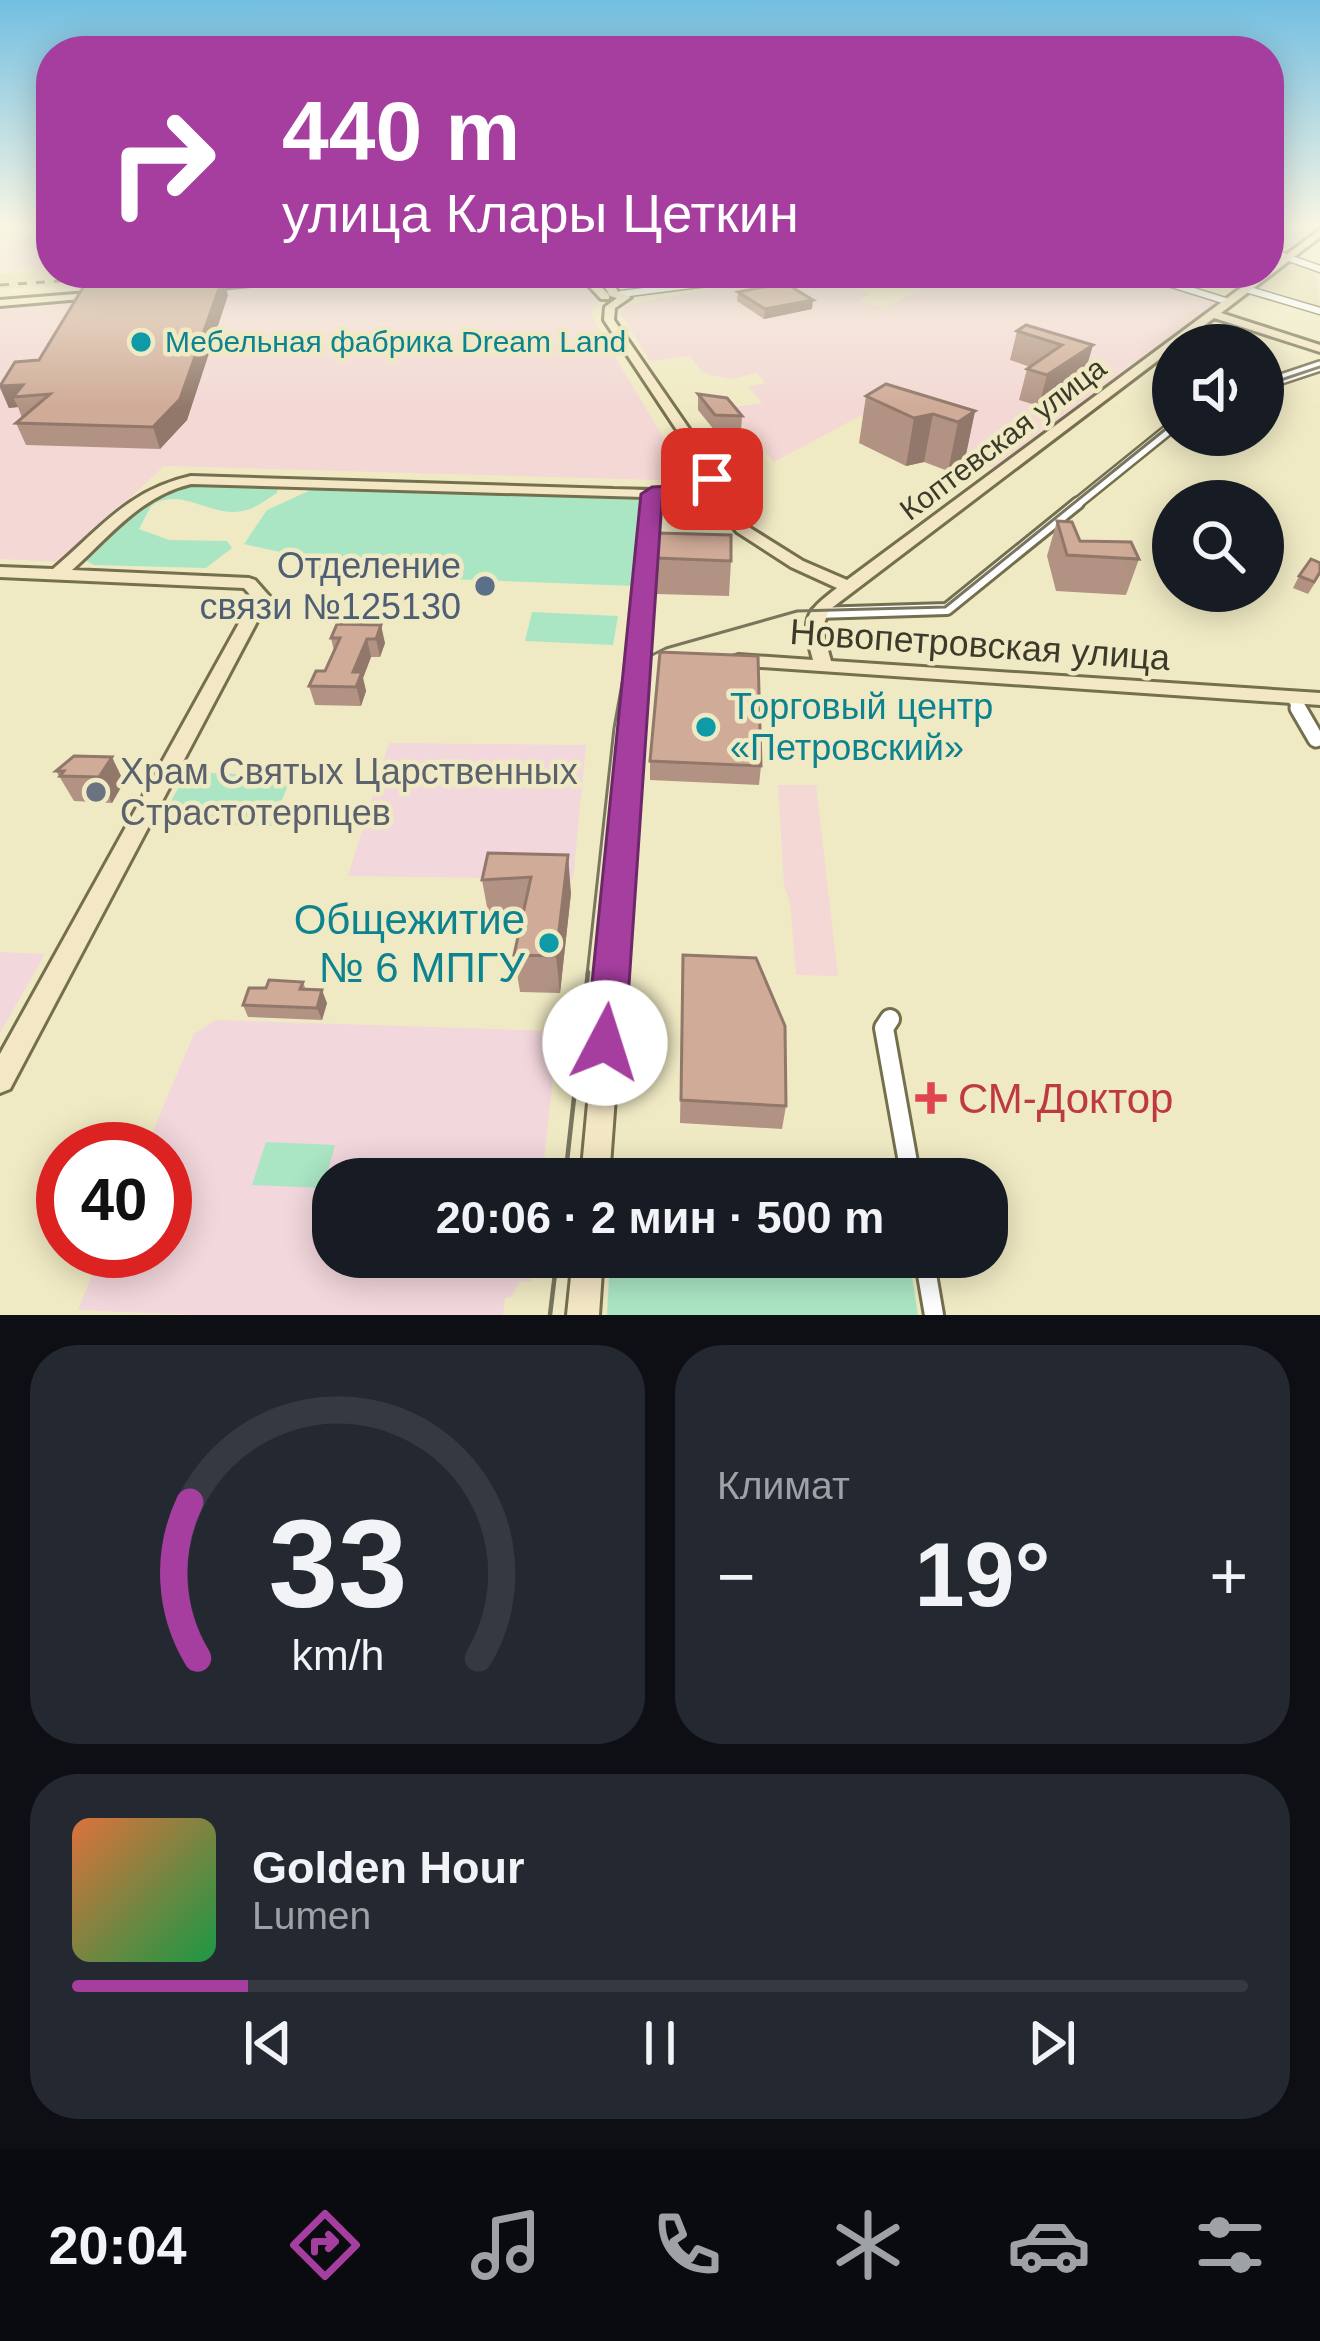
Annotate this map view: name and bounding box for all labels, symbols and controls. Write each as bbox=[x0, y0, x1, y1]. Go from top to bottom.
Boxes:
icon: right bbox=[84, 84, 240, 240]
text: 440 m bbox=[282, 84, 520, 178]
text: улица Клары Цеткин bbox=[282, 183, 799, 243]
map controls bbox=[1152, 324, 1284, 612]
button: sound bbox=[1152, 324, 1284, 456]
place label: Мебельная фабрика Dream Land bbox=[165, 325, 626, 358]
marker: Мебельная фабрика Dream Land bbox=[128, 329, 154, 355]
street label: Коптевская улица bbox=[893, 350, 1112, 527]
pin bbox=[661, 428, 763, 530]
icon: arrive bbox=[679, 446, 745, 512]
button: search bbox=[1152, 480, 1284, 612]
place label: Отделение связи №125130 bbox=[199, 545, 461, 627]
marker: Отделение связи №125130 bbox=[472, 573, 498, 599]
street label: Новопетровская улица bbox=[788, 611, 1173, 678]
place label: Торговый центр «Петровский» bbox=[730, 686, 993, 768]
marker: Торговый центр «Петровский» bbox=[693, 714, 719, 740]
place label: Храм Святых Царственных Страстотерпцев bbox=[120, 751, 578, 833]
marker: Храм Святых Царственных Страстотерпцев bbox=[83, 779, 109, 805]
place label: Общежитие № 6 МПГУ bbox=[294, 896, 525, 991]
marker: Общежитие № 6 МПГУ bbox=[536, 930, 562, 956]
position arrow bbox=[542, 980, 668, 1106]
place label: СМ-Доктор bbox=[958, 1075, 1173, 1122]
marker: СМ-Доктор bbox=[915, 1082, 947, 1114]
speed limit sign: 40 bbox=[36, 1122, 192, 1278]
text: 20:06 · 2 мин · 500 m bbox=[436, 1192, 884, 1243]
text: Климат bbox=[717, 1464, 850, 1507]
text: 33 bbox=[268, 1494, 407, 1633]
text: 19° bbox=[914, 1525, 1051, 1625]
text: − bbox=[717, 1539, 756, 1613]
text: + bbox=[1209, 1539, 1248, 1613]
text: km/h bbox=[291, 1630, 384, 1678]
text: Golden Hour bbox=[252, 1842, 524, 1893]
text: Lumen bbox=[252, 1894, 371, 1937]
icon: previous bbox=[235, 2010, 301, 2076]
icon: pause bbox=[627, 2010, 693, 2076]
icon: next bbox=[1019, 2010, 1085, 2076]
icon: directions bbox=[283, 2203, 367, 2287]
icon: music bbox=[464, 2203, 548, 2287]
icon: phone bbox=[645, 2203, 729, 2287]
icon: climate bbox=[826, 2203, 910, 2287]
icon: car bbox=[1007, 2203, 1091, 2287]
icon: filters bbox=[1188, 2203, 1272, 2287]
text: 20:04 bbox=[48, 2215, 187, 2275]

